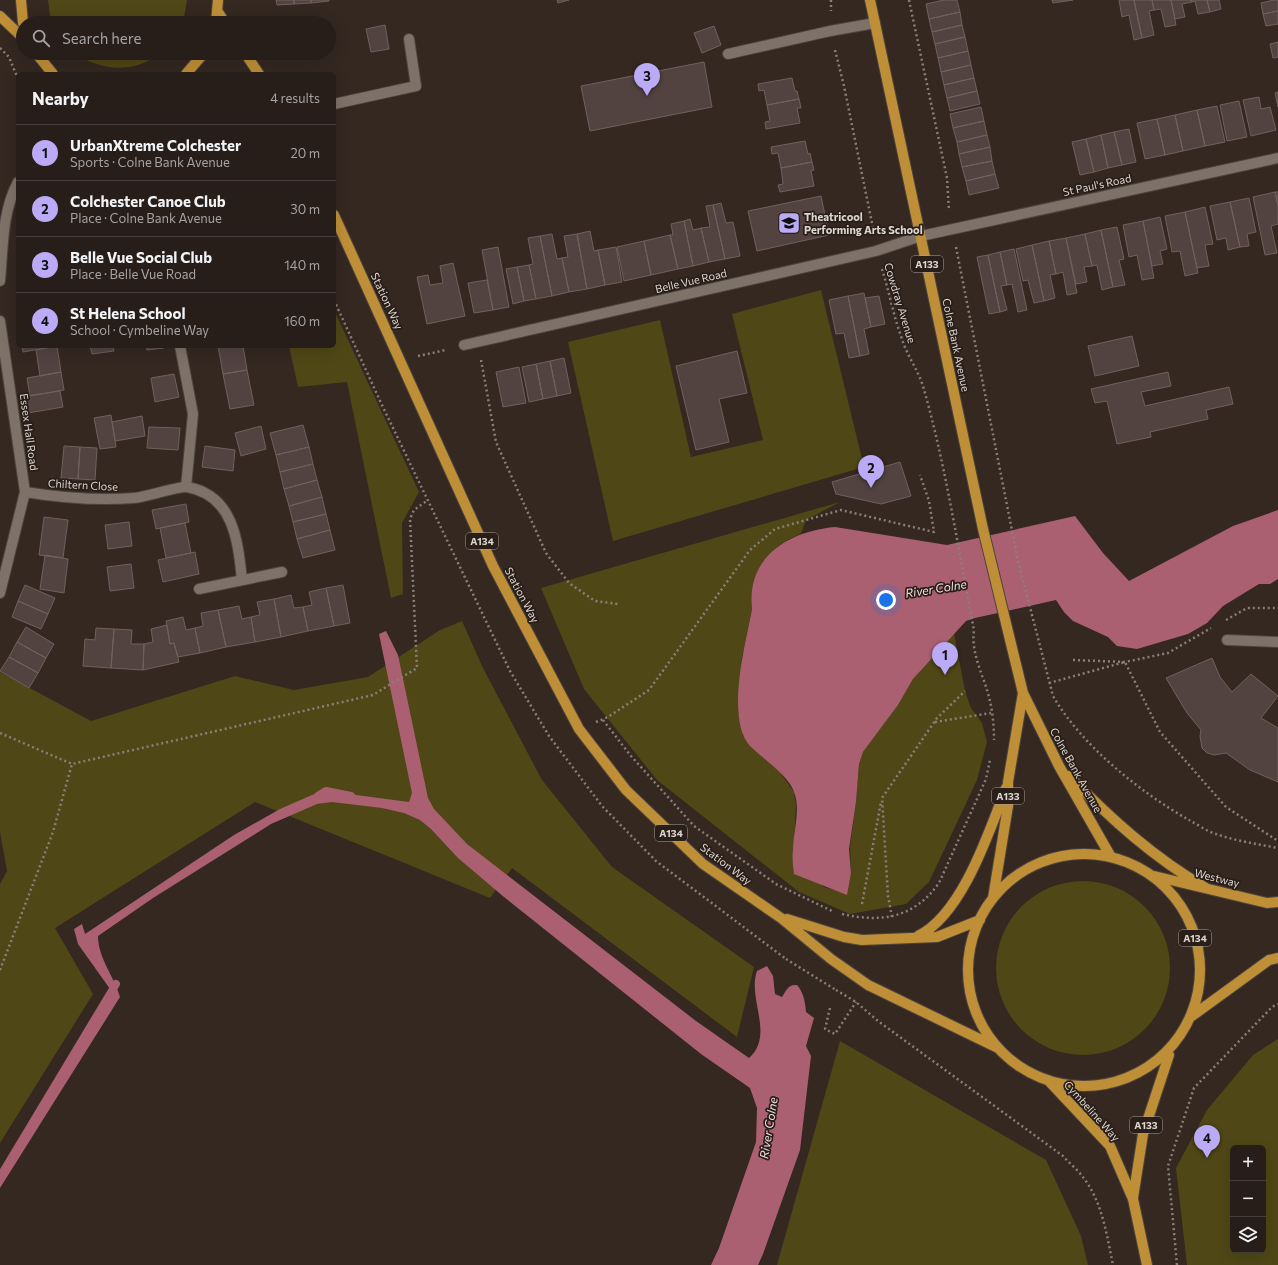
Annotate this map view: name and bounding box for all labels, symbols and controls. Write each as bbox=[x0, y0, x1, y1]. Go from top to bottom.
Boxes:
search box bbox=[16, 16, 336, 60]
icon: search bbox=[30, 27, 52, 49]
text: Search here bbox=[62, 29, 141, 47]
pin: 3 bbox=[634, 63, 660, 96]
text: Nearby bbox=[32, 88, 89, 109]
text: 4 results bbox=[270, 90, 320, 106]
text: UrbanXtreme Colchester bbox=[70, 136, 241, 154]
text: 1 bbox=[42, 145, 48, 161]
text: 20 m bbox=[291, 145, 320, 161]
text: Sports · Colne Bank Avenue bbox=[70, 154, 230, 170]
street label: St Paul's Road bbox=[1062, 171, 1132, 198]
text: Colchester Canoe Club bbox=[70, 192, 226, 210]
text: 2 bbox=[41, 201, 49, 217]
text: 30 m bbox=[290, 201, 320, 217]
text: Place · Colne Bank Avenue bbox=[70, 210, 222, 226]
school or university icon: Theatricool Performing Arts School bbox=[776, 210, 802, 236]
place label: Theatricool Performing Arts School bbox=[804, 210, 923, 236]
text: Belle Vue Social Club bbox=[70, 248, 212, 266]
road number: A133 bbox=[911, 256, 943, 272]
text: 3 bbox=[41, 257, 49, 273]
text: 140 m bbox=[284, 257, 320, 273]
street label: Cowdray Avenue bbox=[882, 261, 919, 345]
text: Place · Belle Vue Road bbox=[70, 266, 196, 282]
street label: Belle Vue Road bbox=[654, 266, 728, 295]
street label: Station Way bbox=[369, 270, 406, 331]
street label: Colne Bank Avenue bbox=[940, 297, 973, 393]
text: St Helena School bbox=[70, 304, 186, 322]
text: 4 bbox=[41, 313, 49, 329]
text: 160 m bbox=[284, 313, 320, 329]
text: School · Cymbeline Way bbox=[70, 322, 209, 338]
street label: Essex Hall Road bbox=[18, 393, 41, 471]
pin: 2 bbox=[858, 455, 884, 488]
street label: Chiltern Close bbox=[48, 476, 119, 493]
road number: A134 bbox=[466, 533, 498, 549]
street label: Station Way bbox=[502, 565, 543, 625]
water label: River Colne bbox=[904, 576, 968, 600]
your location bbox=[876, 590, 896, 610]
pin: 1 bbox=[932, 642, 958, 675]
street label: Colne Bank Avenue bbox=[1048, 725, 1105, 815]
road number: A133 bbox=[992, 788, 1024, 804]
road number: A134 bbox=[655, 825, 687, 841]
street label: Station Way bbox=[698, 840, 755, 887]
street label: Westway bbox=[1193, 866, 1241, 889]
road number: A134 bbox=[1179, 930, 1211, 946]
street label: Cymbeline Way bbox=[1062, 1078, 1123, 1144]
water label: River Colne bbox=[756, 1095, 780, 1160]
road number: A133 bbox=[1130, 1117, 1162, 1133]
pin: 4 bbox=[1194, 1125, 1220, 1158]
map controls bbox=[1230, 1145, 1266, 1253]
button: + bbox=[1230, 1145, 1266, 1181]
button: − bbox=[1230, 1181, 1266, 1217]
button: layers bbox=[1230, 1217, 1266, 1253]

